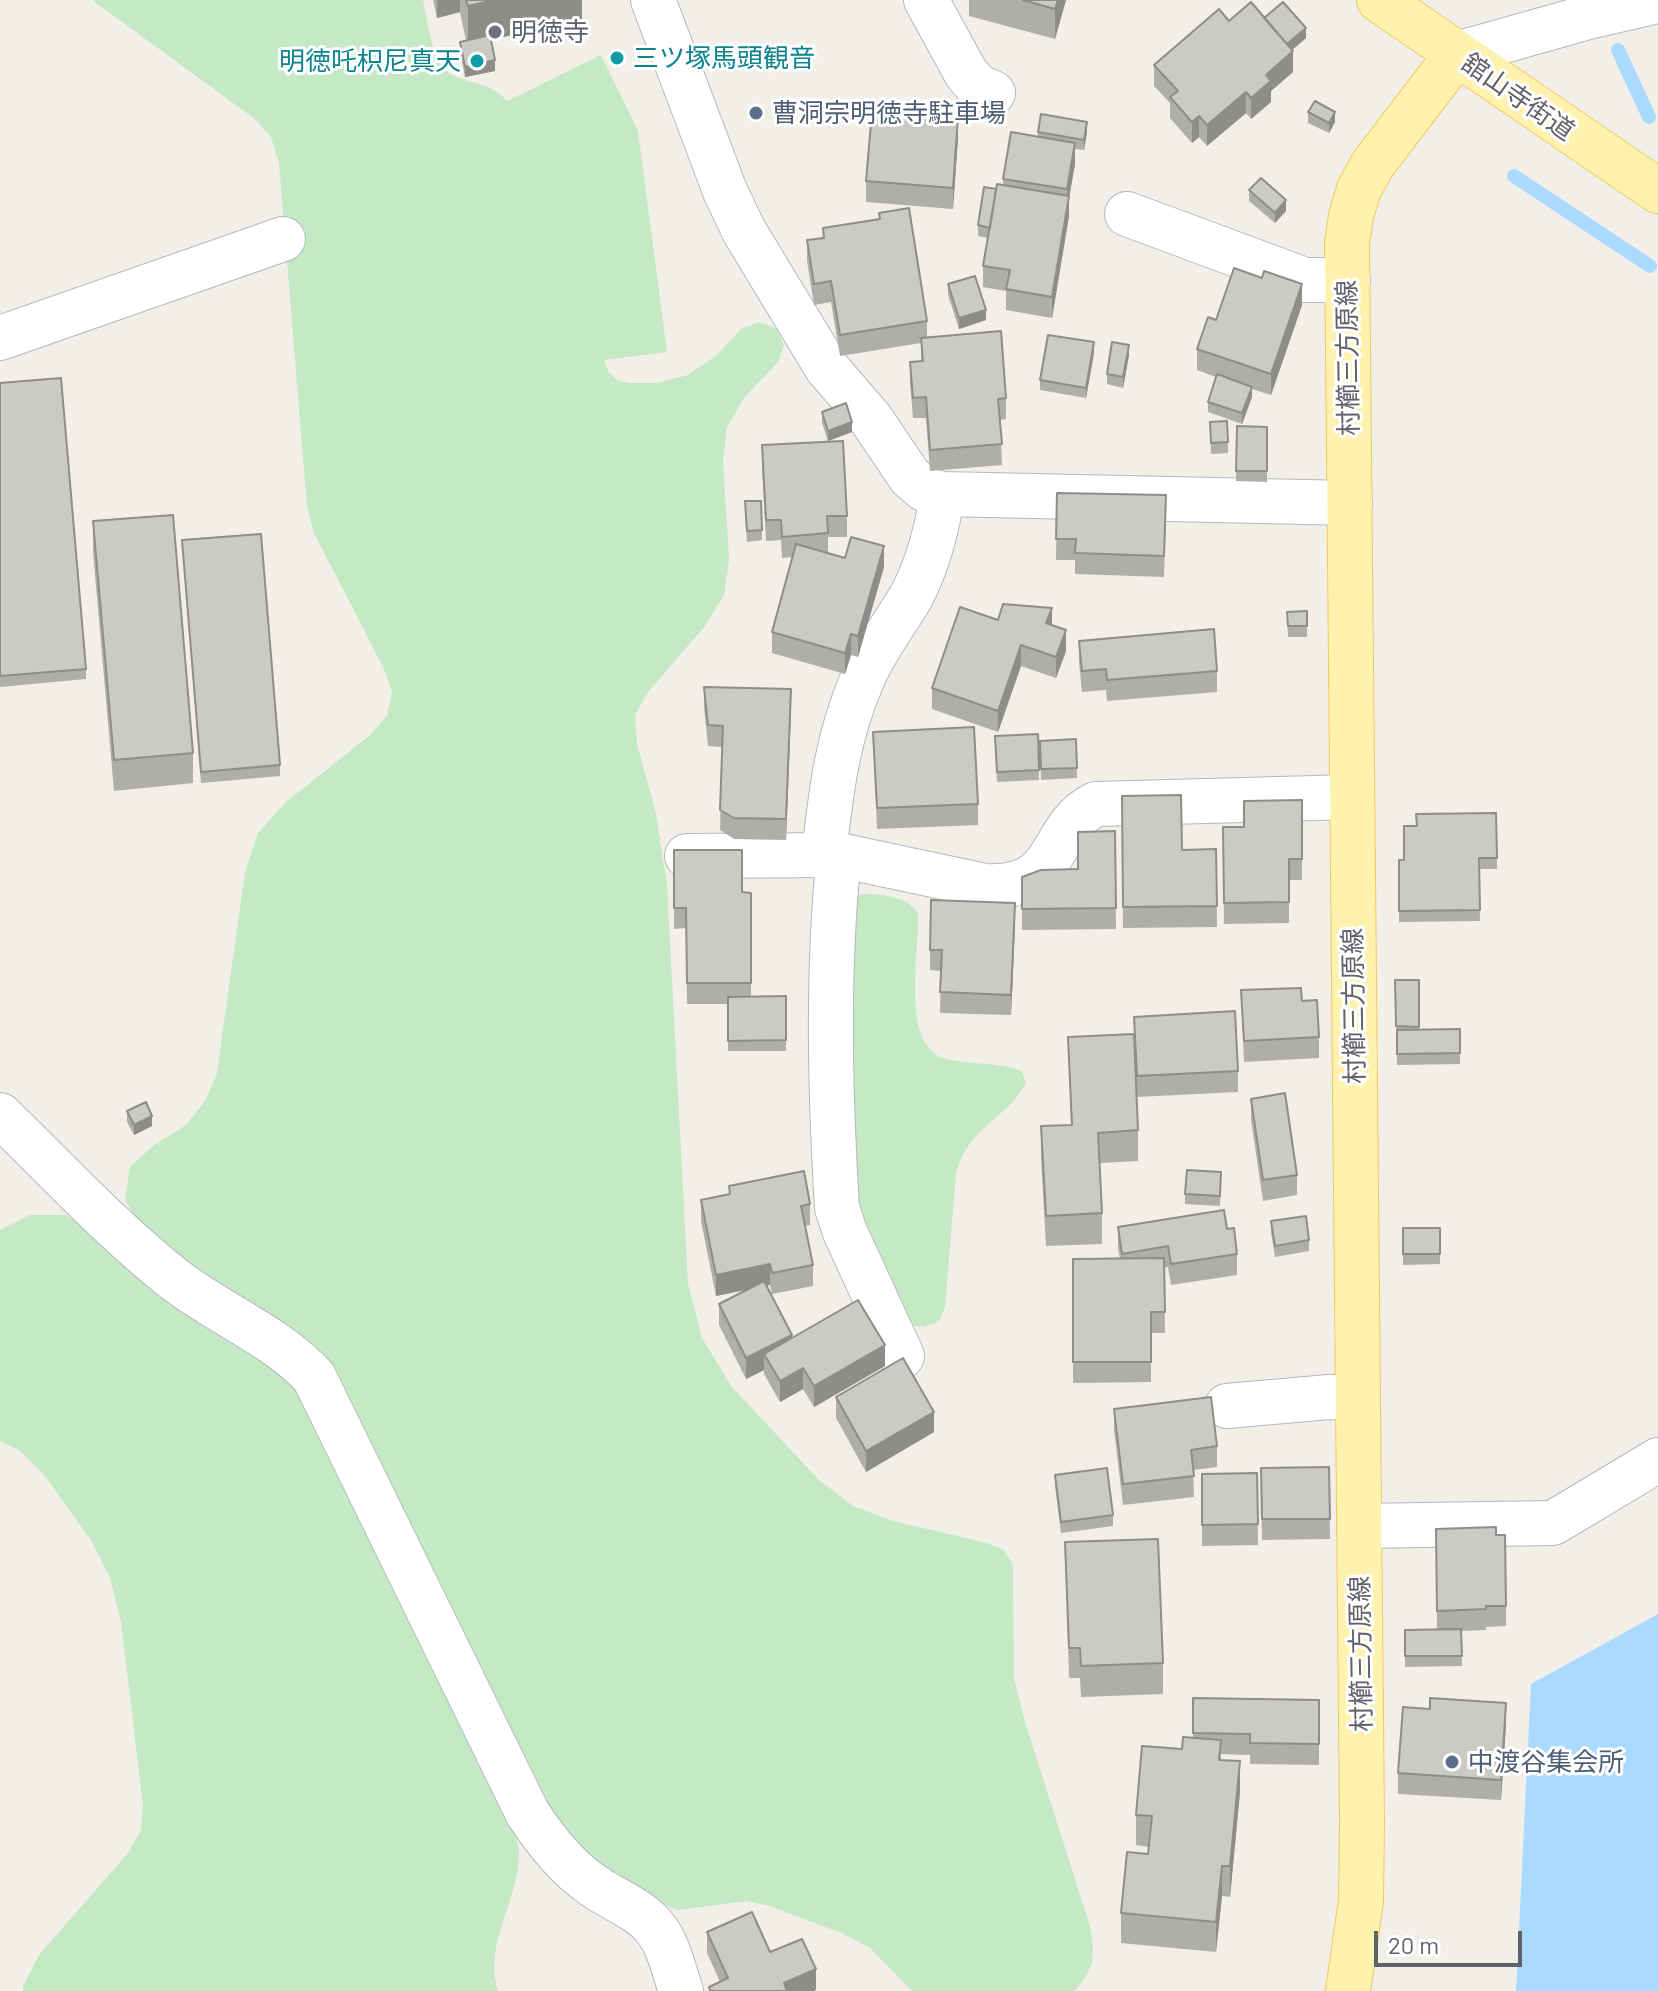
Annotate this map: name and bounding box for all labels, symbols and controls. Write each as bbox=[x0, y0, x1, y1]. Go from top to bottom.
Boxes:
place label: 明徳寺 bbox=[511, 16, 589, 48]
marker: 明徳寺 bbox=[486, 23, 504, 41]
place label: 三ツ塚馬頭観音 bbox=[633, 42, 815, 74]
place label: 明徳吒枳尼真天 bbox=[279, 45, 461, 77]
street label: 舘山寺街道 bbox=[1456, 47, 1580, 147]
marker: 三ツ塚馬頭観音 bbox=[608, 49, 626, 67]
marker: 明徳吒枳尼真天 bbox=[468, 52, 486, 70]
place label: 曹洞宗明徳寺駐車場 bbox=[772, 97, 1006, 129]
marker: 曹洞宗明徳寺駐車場 bbox=[747, 104, 765, 122]
street label: 村櫛三方原線 bbox=[1331, 280, 1365, 436]
street label: 村櫛三方原線 bbox=[1337, 928, 1371, 1084]
street label: 村櫛三方原線 bbox=[1344, 1576, 1378, 1732]
place label: 中渡谷集会所 bbox=[1468, 1746, 1624, 1778]
marker: 中渡谷集会所 bbox=[1443, 1753, 1461, 1771]
scale bar bbox=[1378, 1915, 1526, 1965]
text: 20 m bbox=[1388, 1930, 1439, 1959]

